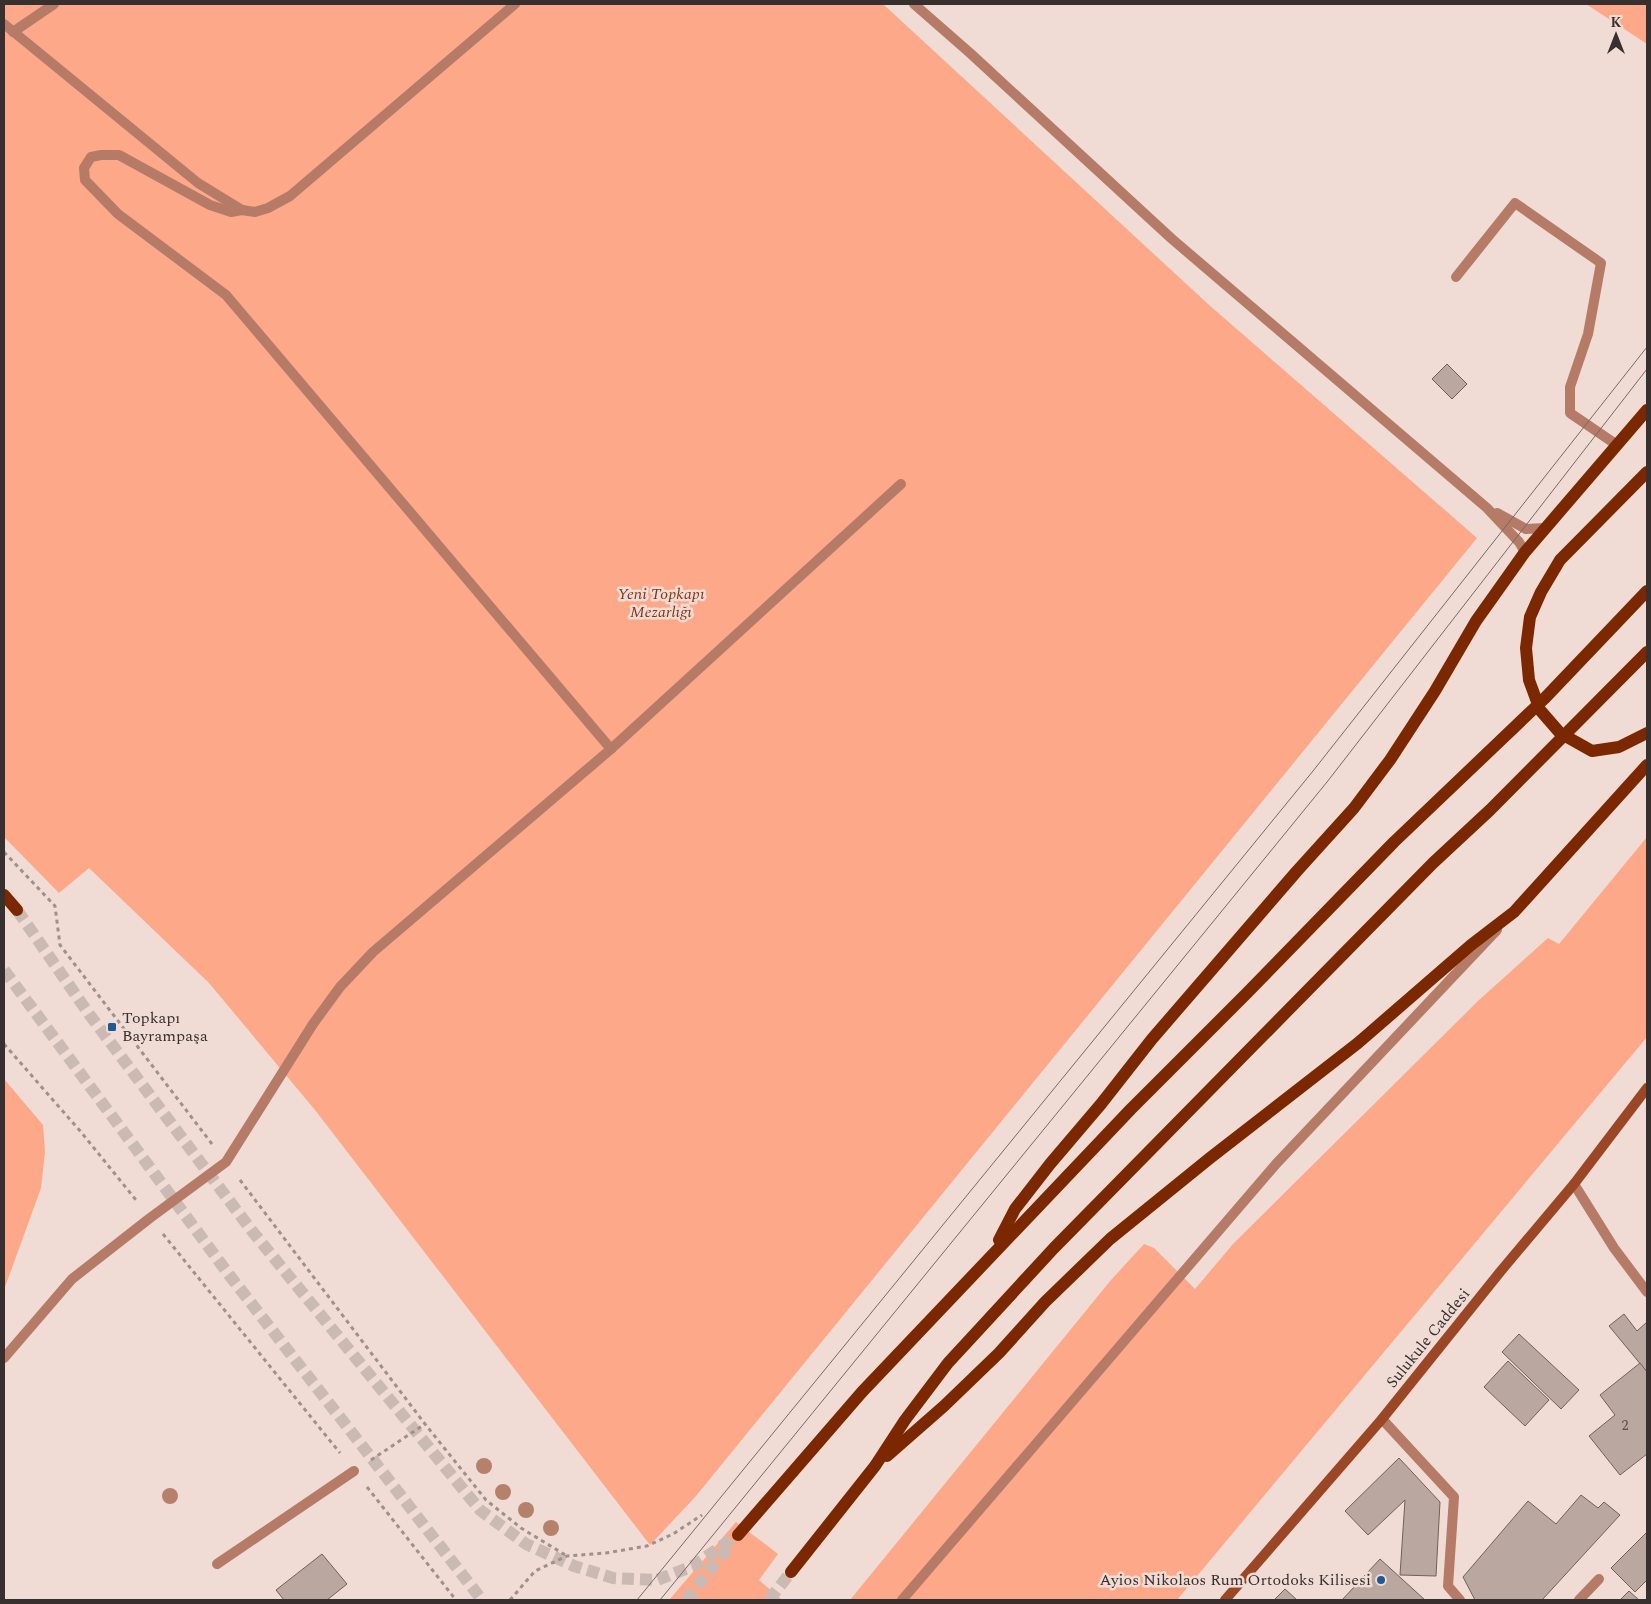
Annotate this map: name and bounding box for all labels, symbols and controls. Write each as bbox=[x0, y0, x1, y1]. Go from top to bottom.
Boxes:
north arrow bbox=[1591, 10, 1641, 60]
text: K bbox=[1611, 12, 1622, 33]
park label: Yeni Topkapı Mezarlığı bbox=[617, 582, 705, 624]
place label: Topkapı Bayrampaşa bbox=[122, 1006, 208, 1048]
marker: Topkapı Bayrampaşa bbox=[106, 1021, 118, 1033]
street label: Sulukule Caddesi bbox=[1380, 1283, 1476, 1393]
house number: 2 bbox=[1622, 1415, 1629, 1436]
place label: Ayios Nikolaos Rum Ortodoks Kilisesi bbox=[1100, 1568, 1371, 1592]
marker: Ayios Nikolaos Rum Ortodoks Kilisesi bbox=[1375, 1574, 1387, 1586]

